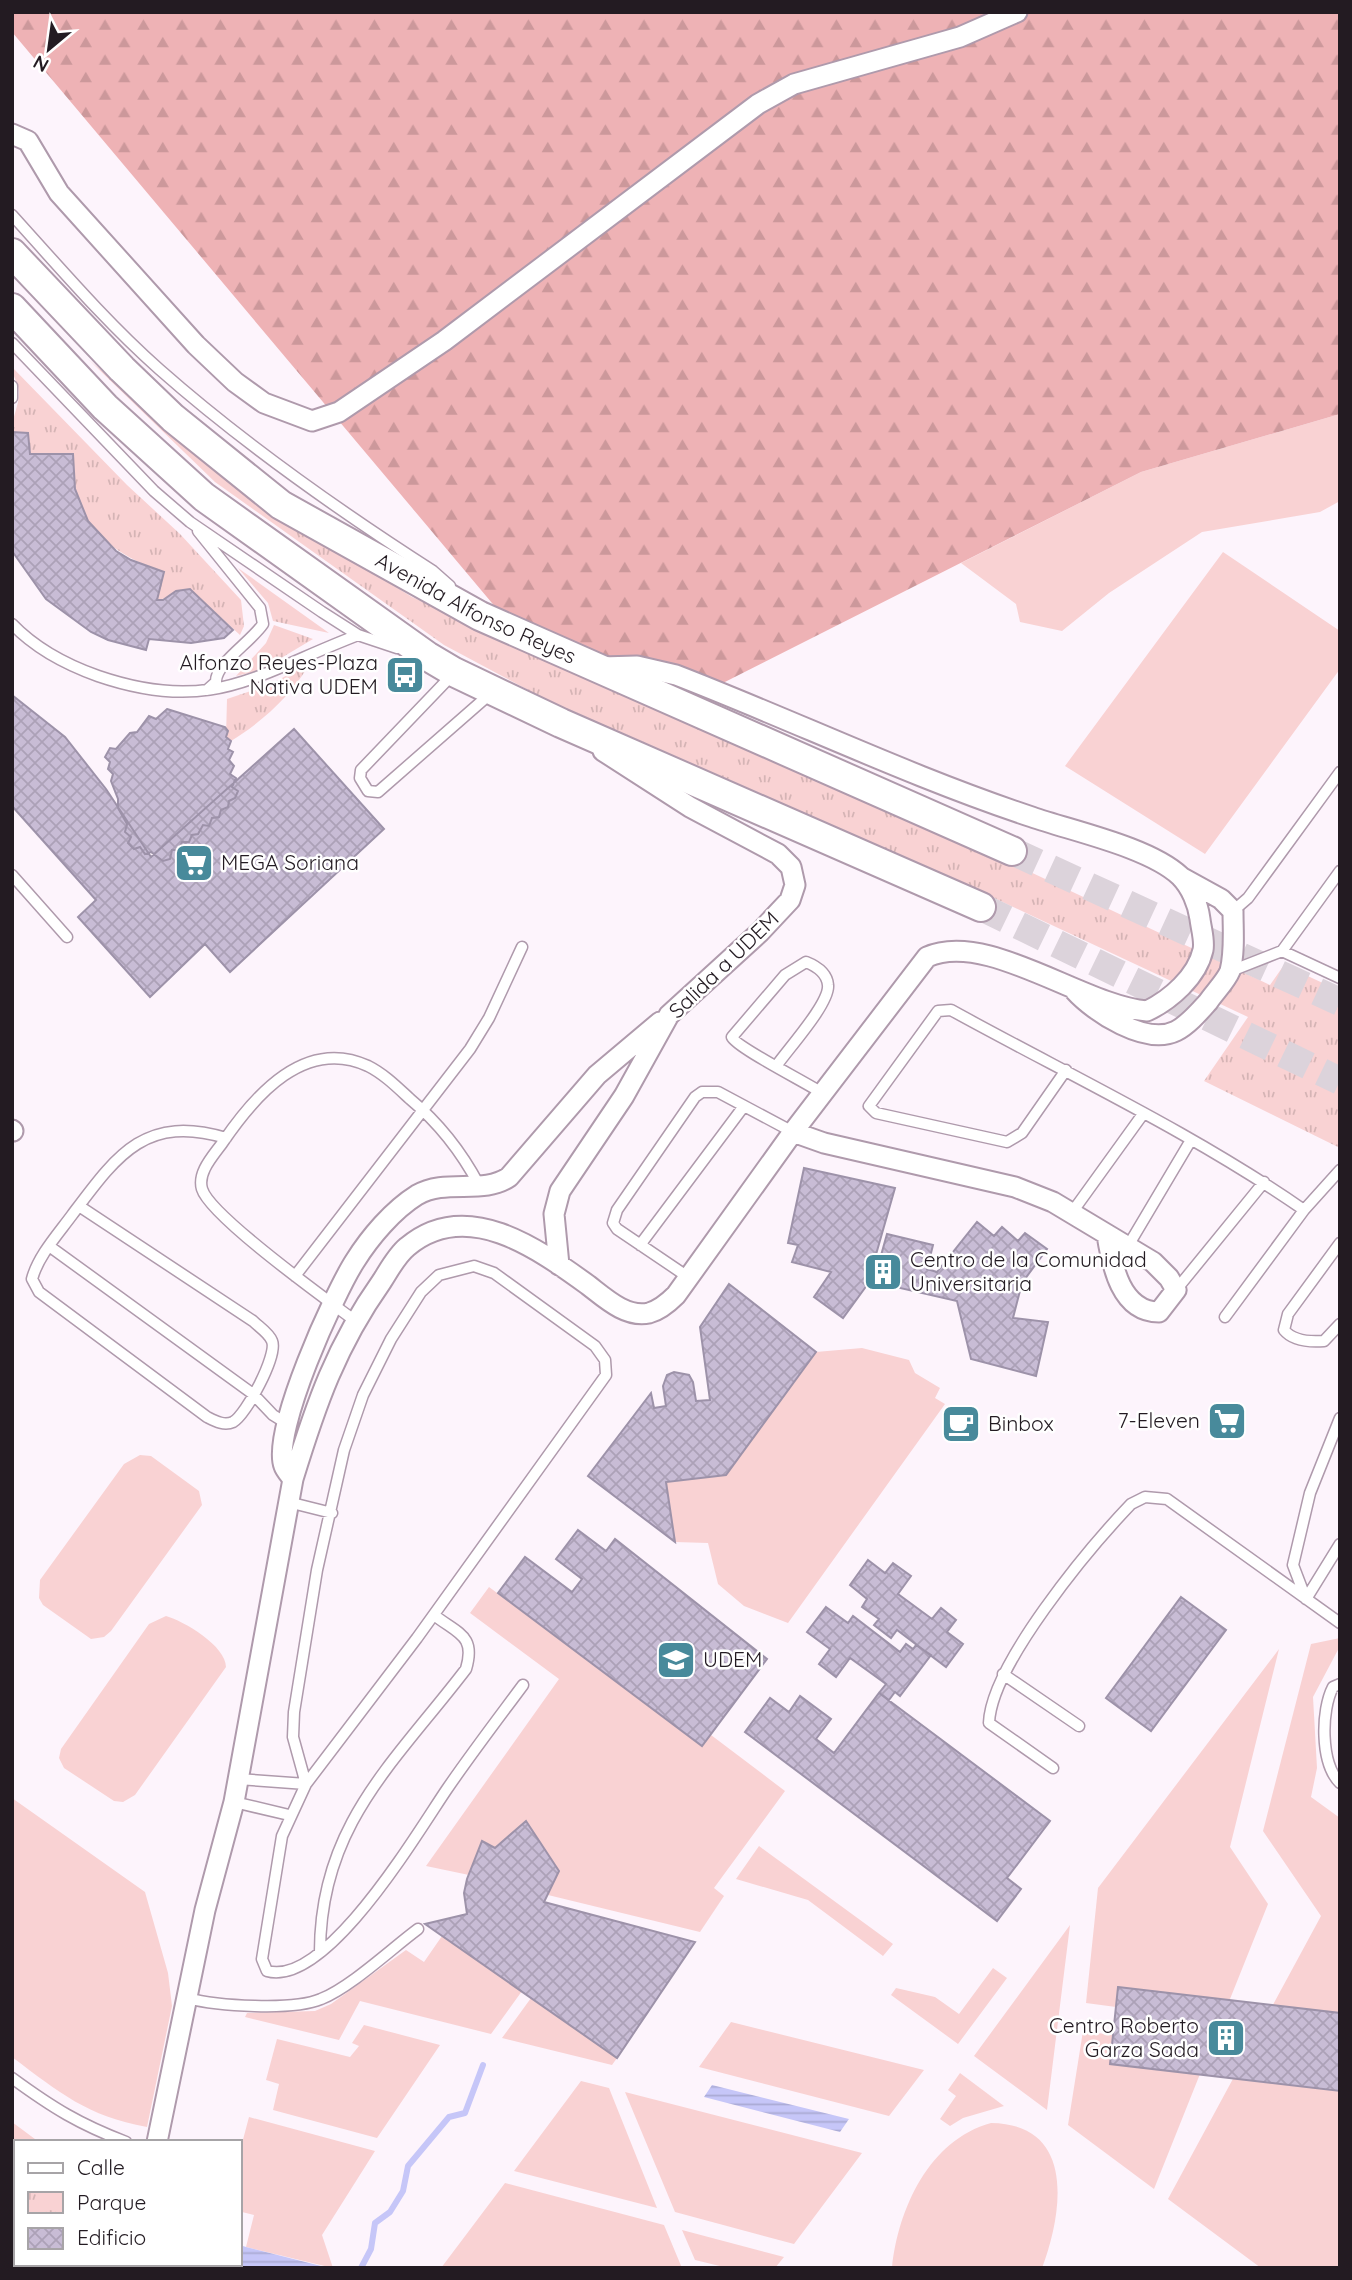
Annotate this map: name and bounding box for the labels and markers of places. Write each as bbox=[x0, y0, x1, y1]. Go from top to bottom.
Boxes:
place label: Alfonzo Reyes-Plaza Nativa UDEM bbox=[179, 649, 378, 699]
bus stop icon: Alfonzo Reyes-Plaza Nativa UDEM bbox=[384, 654, 426, 696]
supermarket icon: MEGA Soriana bbox=[173, 842, 215, 884]
place label: MEGA Soriana bbox=[221, 849, 359, 875]
place label: Centro de la Comunidad Universitaria bbox=[910, 1246, 1147, 1296]
building icon: Centro de la Comunidad Universitaria bbox=[862, 1251, 904, 1293]
supermarket icon: 7-Eleven bbox=[1206, 1400, 1248, 1442]
cafe icon: Binbox bbox=[940, 1403, 982, 1445]
place label: 7-Eleven bbox=[1118, 1407, 1200, 1433]
place label: Binbox bbox=[988, 1410, 1054, 1436]
school or university icon: UDEM bbox=[655, 1639, 697, 1681]
place label: UDEM bbox=[703, 1646, 762, 1672]
place label: Centro Roberto Garza Sada bbox=[1049, 2012, 1199, 2062]
building icon: Centro Roberto Garza Sada bbox=[1205, 2017, 1247, 2059]

